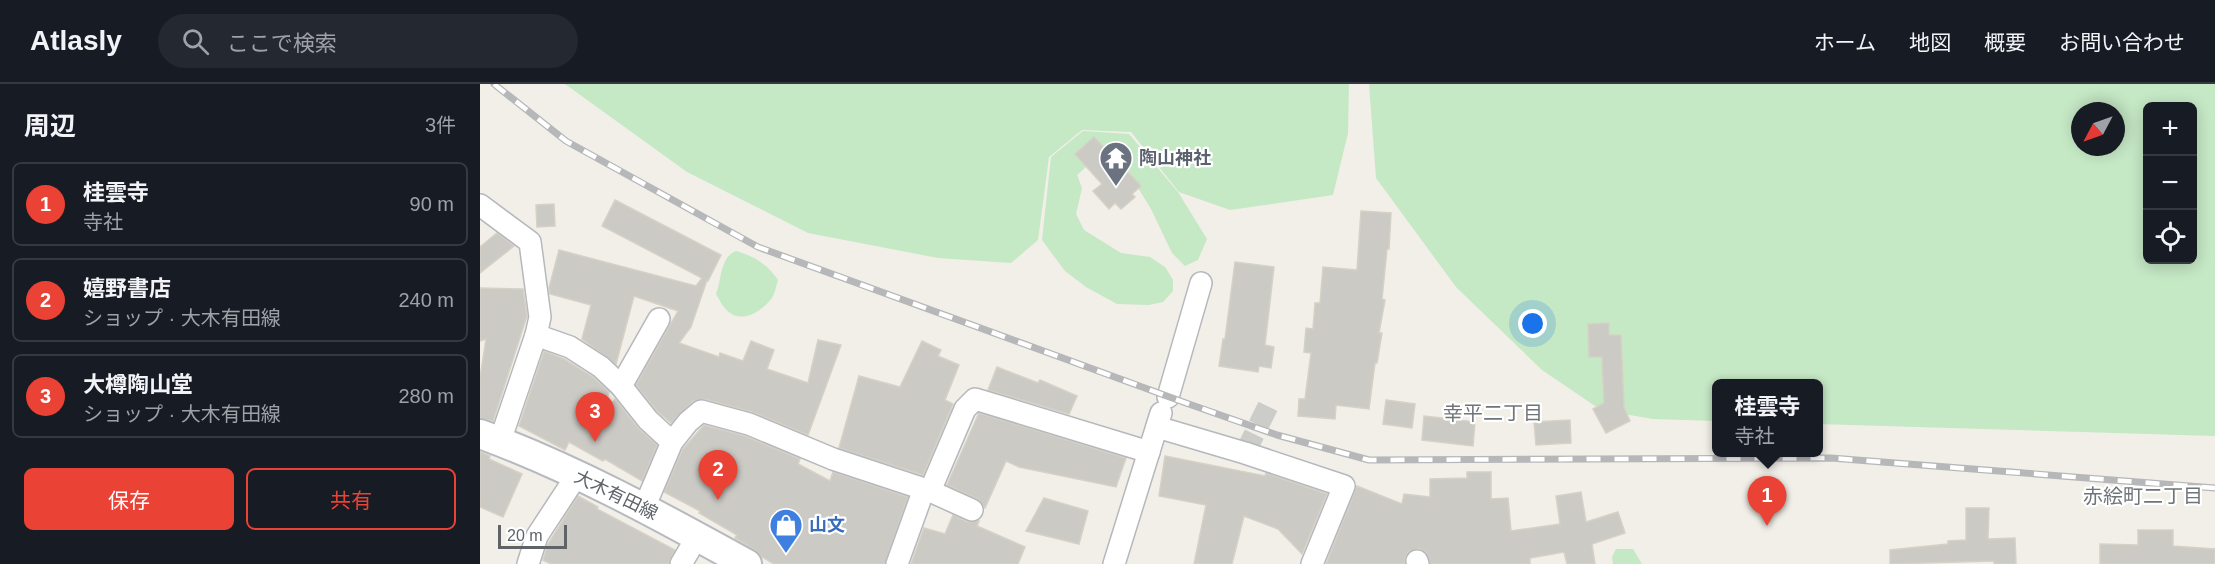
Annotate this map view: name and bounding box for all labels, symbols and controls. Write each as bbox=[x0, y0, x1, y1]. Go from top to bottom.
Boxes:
search box bbox=[158, 14, 578, 68]
text: Atlasly bbox=[30, 25, 122, 56]
icon: search bbox=[179, 25, 212, 58]
text: ここで検索 bbox=[227, 31, 337, 56]
text: ホーム bbox=[1814, 31, 1876, 54]
text: 地図 bbox=[1909, 31, 1951, 54]
text: 概要 bbox=[1984, 31, 2026, 54]
text: お問い合わせ bbox=[2059, 31, 2185, 54]
north arrow bbox=[2071, 102, 2125, 156]
map controls bbox=[2143, 102, 2197, 264]
button: + bbox=[2143, 102, 2197, 156]
text: 周辺 bbox=[24, 111, 76, 141]
text: 3件 bbox=[425, 114, 456, 136]
temple icon: 陶山神社 bbox=[1098, 140, 1134, 187]
place label: 陶山神社 bbox=[1139, 148, 1211, 168]
button: − bbox=[2143, 156, 2197, 210]
text: 桂雲寺 bbox=[83, 180, 149, 205]
text: 1 bbox=[40, 193, 51, 215]
text: 90 m bbox=[410, 193, 454, 215]
button: locate bbox=[2143, 210, 2197, 264]
text: 寺社 bbox=[83, 211, 123, 233]
text: 嬉野書店 bbox=[83, 276, 171, 301]
text: 2 bbox=[40, 289, 51, 311]
text: 240 m bbox=[398, 289, 454, 311]
text: ショップ · 大木有田線 bbox=[83, 307, 281, 329]
your location bbox=[1518, 309, 1547, 338]
text: 大樽陶山堂 bbox=[83, 372, 193, 397]
popup bbox=[1712, 379, 1823, 457]
text: 3 bbox=[40, 385, 51, 407]
text: 280 m bbox=[398, 385, 454, 407]
pin: 3 bbox=[576, 392, 614, 442]
text: 桂雲寺 bbox=[1734, 394, 1801, 419]
district label: 幸平二丁目 bbox=[1443, 402, 1543, 424]
text: ショップ · 大木有田線 bbox=[83, 403, 281, 425]
text: 寺社 bbox=[1734, 425, 1774, 447]
pin: 2 bbox=[698, 450, 738, 500]
street label: 大木有田線 bbox=[571, 466, 661, 524]
button: 保存 bbox=[24, 468, 234, 530]
button: 共有 bbox=[246, 468, 456, 530]
pin: 1 bbox=[1748, 476, 1786, 526]
district label: 赤絵町二丁目 bbox=[2083, 485, 2203, 507]
shop icon: 山文 bbox=[768, 507, 804, 554]
place label: 山文 bbox=[809, 515, 845, 535]
scale bar bbox=[498, 522, 567, 550]
text: 20 m bbox=[507, 527, 543, 544]

